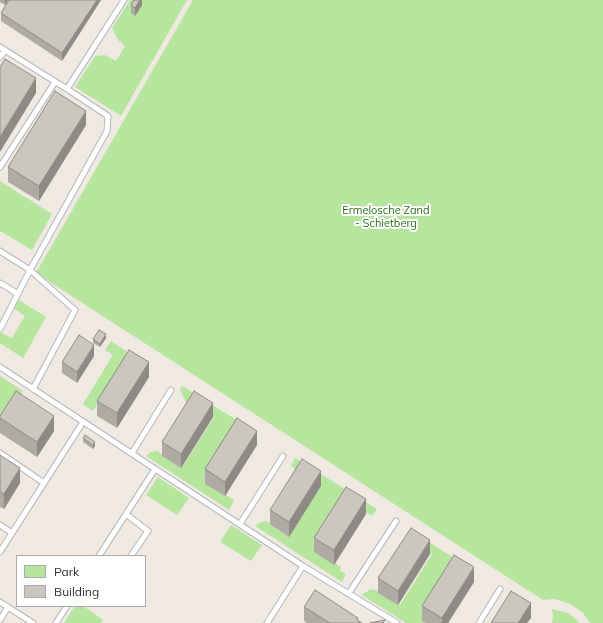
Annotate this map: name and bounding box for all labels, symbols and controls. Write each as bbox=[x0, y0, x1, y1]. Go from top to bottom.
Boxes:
park label: Ermelosche Zand - Schietberg bbox=[342, 204, 430, 230]
legend bbox=[16, 555, 146, 607]
text: Park bbox=[54, 564, 79, 579]
text: Building bbox=[54, 584, 99, 599]

